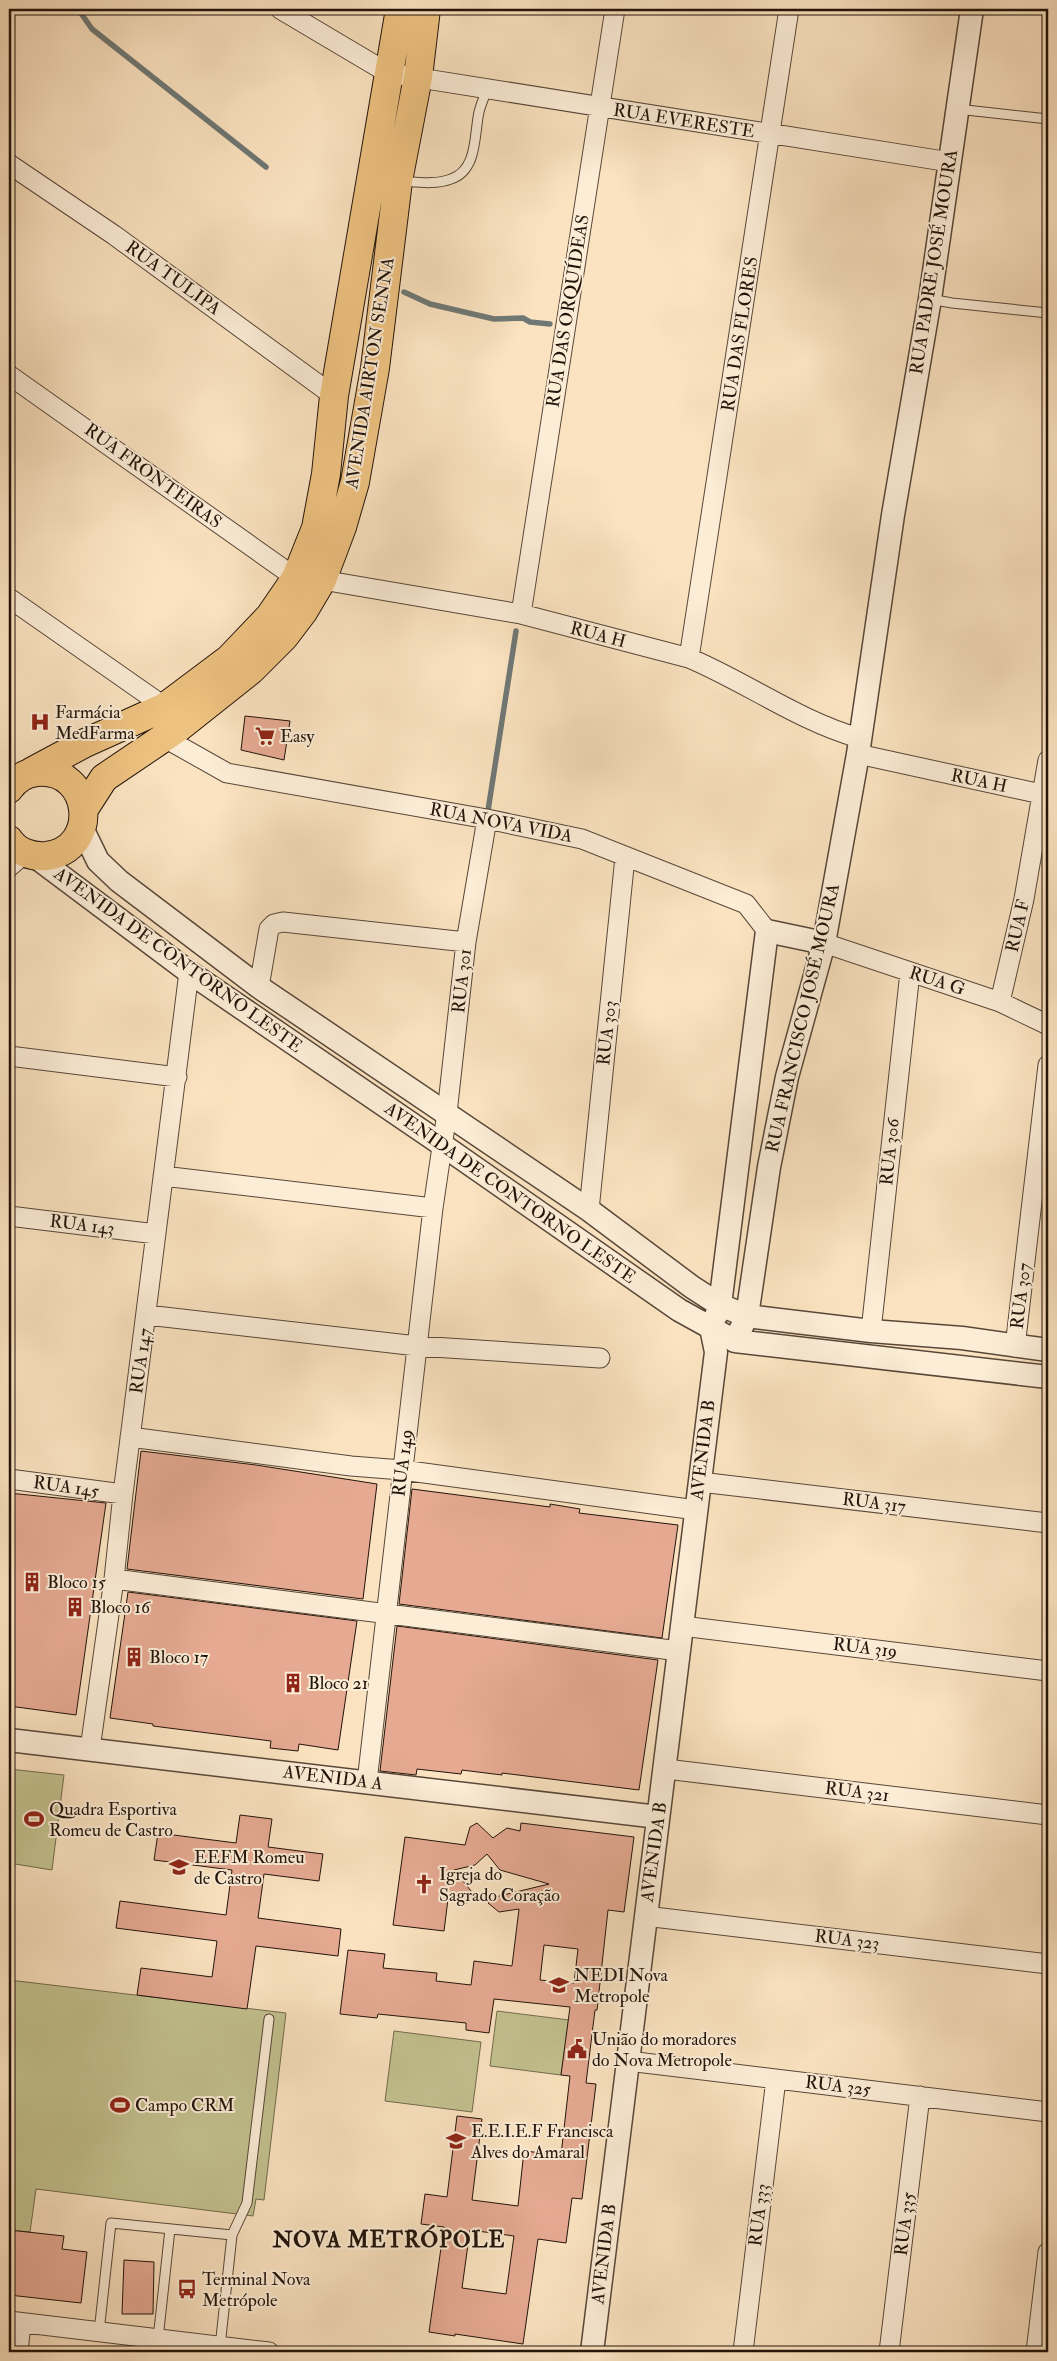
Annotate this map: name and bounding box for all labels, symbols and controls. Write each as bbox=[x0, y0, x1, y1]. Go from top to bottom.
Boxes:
street label: RUA EVERESTE bbox=[612, 98, 756, 144]
street label: RUA PADRE JOSÉ MOURA bbox=[905, 147, 963, 376]
street label: RUA DAS ORQUÍDEAS bbox=[541, 213, 595, 409]
street label: RUA TULIPA bbox=[121, 236, 226, 321]
street label: AVENIDA AIRTON SENNA bbox=[340, 255, 400, 491]
street label: RUA DAS FLORES bbox=[716, 255, 764, 413]
street label: RUA FRONTEIRAS bbox=[80, 418, 226, 534]
street label: RUA H bbox=[568, 617, 628, 653]
place label: Farmácia MedFarma bbox=[55, 701, 135, 745]
hospital icon: Farmácia MedFarma bbox=[29, 711, 51, 733]
supermarket icon: Easy bbox=[254, 725, 276, 747]
place label: Easy bbox=[280, 725, 316, 748]
street label: RUA H bbox=[949, 764, 1009, 798]
street label: RUA NOVA VIDA bbox=[428, 798, 575, 848]
street label: AVENIDA DE CONTORNO LESTE bbox=[49, 862, 307, 1058]
street label: RUA FRANCISCO JOSÉ MOURA bbox=[761, 881, 845, 1155]
street label: RUA F bbox=[1001, 897, 1035, 955]
street label: RUA 301 bbox=[447, 948, 477, 1014]
street label: RUA G bbox=[906, 961, 968, 1001]
street label: RUA 303 bbox=[592, 999, 622, 1067]
street label: AVENIDA DE CONTORNO LESTE bbox=[379, 1097, 640, 1289]
street label: RUA 306 bbox=[875, 1116, 905, 1187]
street label: RUA 143 bbox=[48, 1210, 116, 1240]
street label: RUA 307 bbox=[1006, 1262, 1036, 1330]
street label: RUA 147 bbox=[125, 1327, 157, 1395]
street label: AVENIDA B bbox=[685, 1399, 721, 1502]
street label: RUA 149 bbox=[387, 1428, 419, 1498]
street label: RUA 145 bbox=[32, 1471, 100, 1503]
street label: RUA 317 bbox=[841, 1488, 907, 1518]
building icon: Bloco 15 bbox=[21, 1571, 43, 1593]
place label: Bloco 15 bbox=[47, 1571, 106, 1594]
building icon: Bloco 16 bbox=[64, 1596, 86, 1618]
place label: Bloco 16 bbox=[90, 1596, 151, 1619]
street label: RUA 319 bbox=[831, 1633, 899, 1663]
building icon: Bloco 17 bbox=[123, 1646, 145, 1668]
place label: Bloco 17 bbox=[149, 1646, 208, 1669]
building icon: Bloco 21 bbox=[282, 1672, 304, 1694]
place label: Bloco 21 bbox=[308, 1672, 368, 1695]
street label: AVENIDA A bbox=[281, 1760, 385, 1796]
street label: RUA 321 bbox=[824, 1777, 890, 1807]
place label: Quadra Esportiva Romeu de Castro bbox=[49, 1798, 177, 1842]
street label: AVENIDA B bbox=[635, 1800, 672, 1905]
sports icon: Quadra Esportiva Romeu de Castro bbox=[23, 1808, 45, 1830]
place label: EEFM Romeu de Castro bbox=[194, 1846, 305, 1890]
school or university icon: EEFM Romeu de Castro bbox=[168, 1856, 190, 1878]
place label: Igreja do Sagrado Coração bbox=[439, 1863, 560, 1907]
church icon: Igreja do Sagrado Coração bbox=[413, 1873, 435, 1895]
street label: RUA 323 bbox=[813, 1925, 881, 1955]
place label: NEDI Nova Metropole bbox=[574, 1964, 669, 2008]
school or university icon: NEDI Nova Metropole bbox=[548, 1974, 570, 1996]
place label: União do moradores do Nova Metropole bbox=[592, 2028, 736, 2072]
public building icon: União do moradores do Nova Metropole bbox=[566, 2038, 588, 2060]
street label: RUA 325 bbox=[804, 2071, 872, 2101]
sports icon: Campo CRM bbox=[109, 2094, 131, 2116]
place label: Campo CRM bbox=[135, 2094, 234, 2117]
place label: E.E.I.E.F Francisca Alves do Amaral bbox=[470, 2120, 614, 2164]
school or university icon: E.E.I.E.F Francisca Alves do Amaral bbox=[445, 2130, 467, 2152]
street label: RUA 333 bbox=[744, 2182, 774, 2248]
street label: RUA 335 bbox=[890, 2191, 920, 2257]
street label: AVENIDA B bbox=[586, 2203, 622, 2306]
district label: NOVA METRÓPOLE bbox=[272, 2224, 505, 2254]
place label: Terminal Nova Metrópole bbox=[202, 2268, 311, 2312]
bus stop icon: Terminal Nova Metrópole bbox=[176, 2278, 198, 2300]

